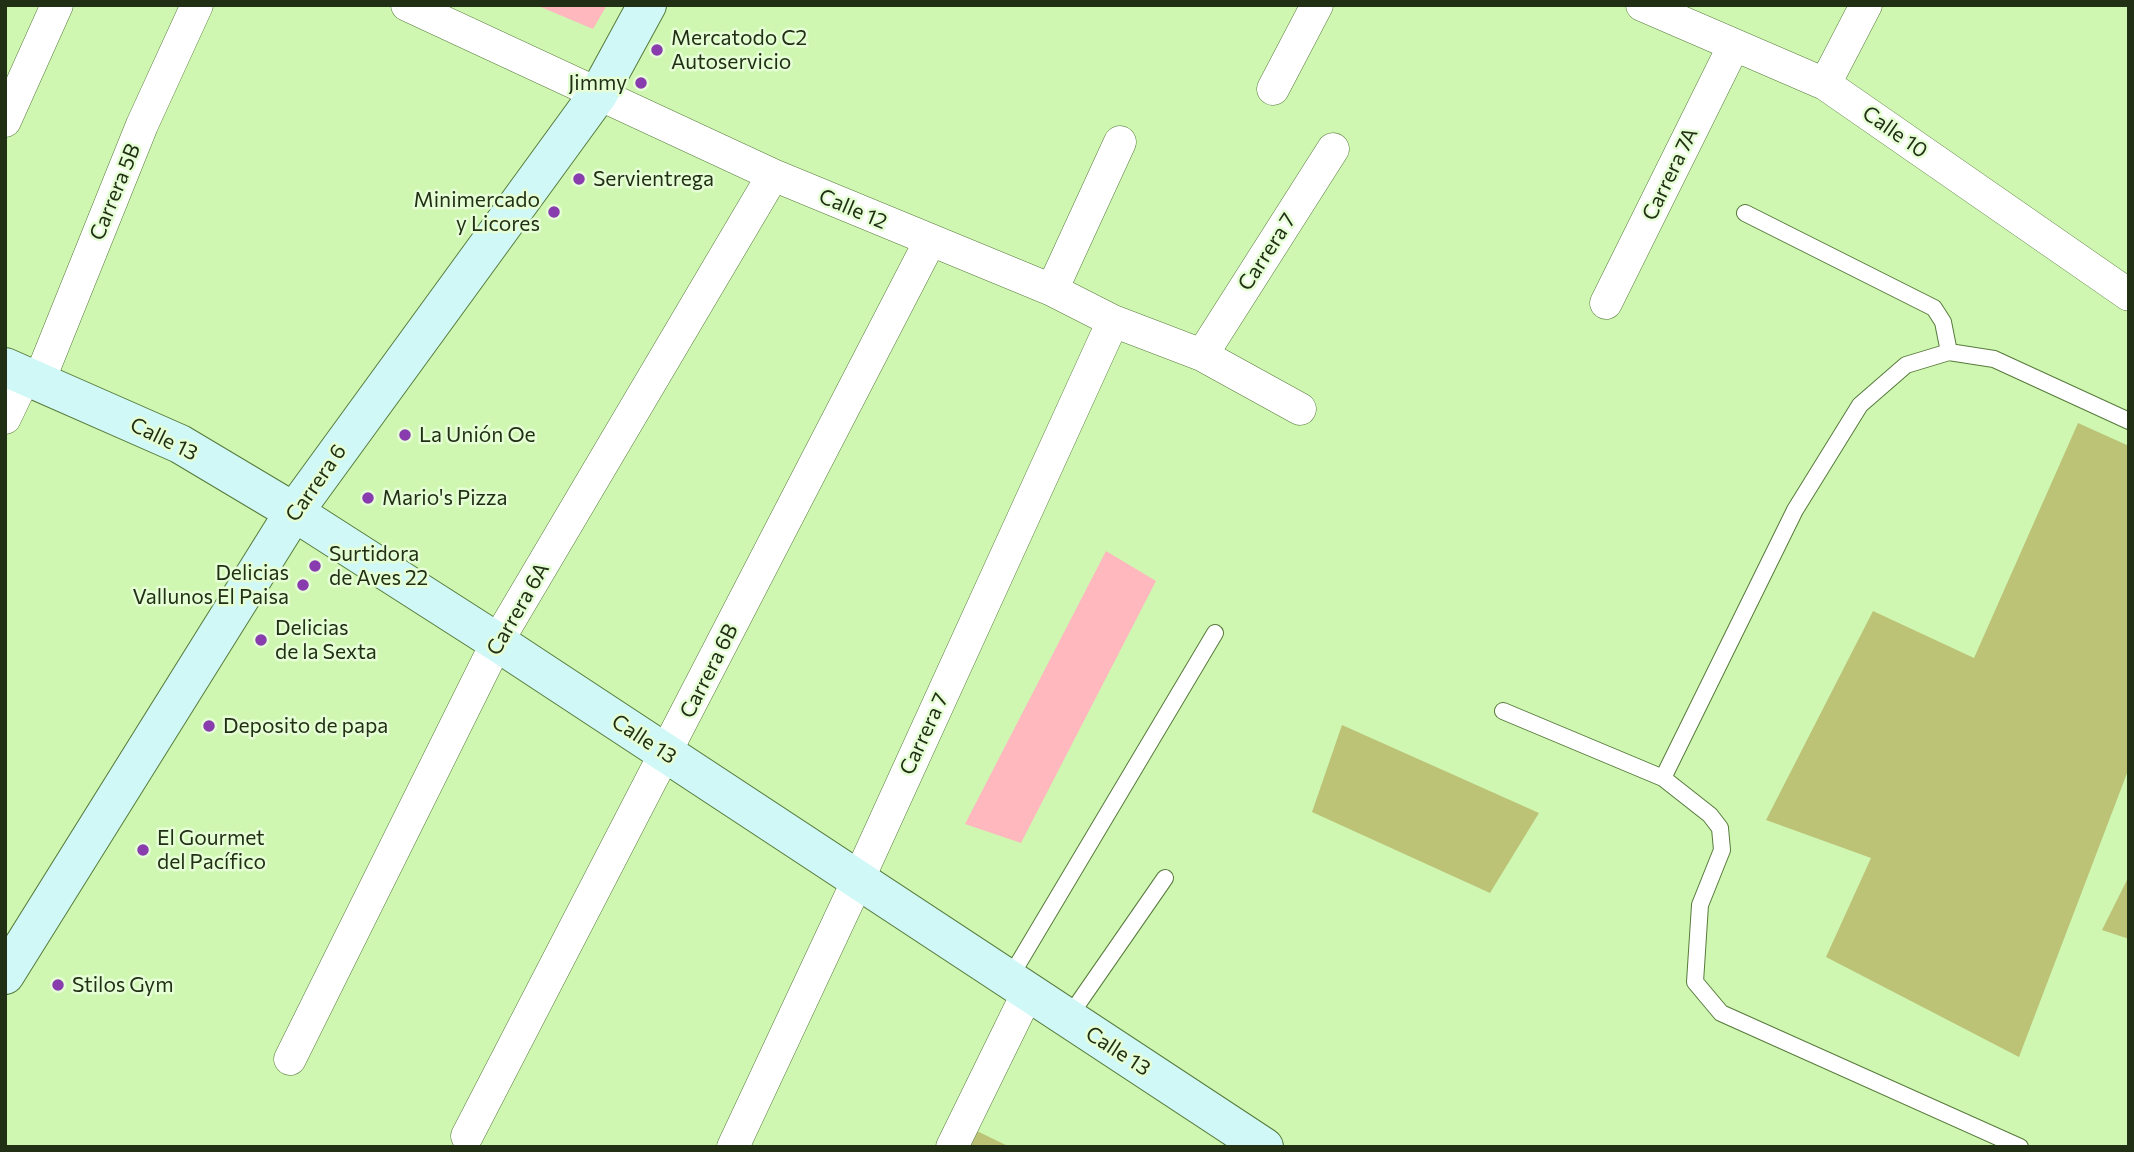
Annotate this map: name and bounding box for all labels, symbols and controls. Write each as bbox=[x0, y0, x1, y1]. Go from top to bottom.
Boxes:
place label: Mercatodo C2 Autoservicio bbox=[671, 25, 807, 75]
marker: Mercatodo C2 Autoservicio bbox=[649, 42, 665, 58]
place label: Jimmy bbox=[568, 70, 627, 96]
marker: Jimmy bbox=[633, 75, 649, 91]
street label: Calle 10 bbox=[1858, 101, 1932, 163]
street label: Carrera 7A bbox=[1637, 124, 1703, 224]
street label: Carrera 5B bbox=[84, 140, 146, 244]
place label: Servientrega bbox=[593, 166, 714, 192]
marker: Servientrega bbox=[571, 171, 587, 187]
street label: Calle 12 bbox=[815, 183, 891, 235]
place label: Minimercado y Licores bbox=[414, 187, 540, 237]
marker: Minimercado y Licores bbox=[546, 204, 562, 220]
street label: Carrera 7 bbox=[1233, 209, 1301, 295]
street label: Calle 13 bbox=[126, 412, 202, 466]
place label: La Unión Oe bbox=[419, 422, 536, 448]
marker: La Unión Oe bbox=[397, 427, 413, 443]
street label: Carrera 6 bbox=[280, 439, 352, 527]
place label: Mario's Pizza bbox=[382, 485, 507, 511]
marker: Mario's Pizza bbox=[360, 490, 376, 506]
place label: Surtidora de Aves 22 bbox=[329, 541, 428, 591]
marker: Surtidora de Aves 22 bbox=[307, 558, 323, 574]
street label: Carrera 6A bbox=[481, 558, 555, 660]
place label: Delicias Vallunos El Paisa bbox=[132, 560, 289, 610]
marker: Delicias Vallunos El Paisa bbox=[295, 577, 311, 593]
place label: Delicias de la Sexta bbox=[275, 615, 377, 665]
street label: Carrera 6B bbox=[675, 620, 743, 722]
marker: Delicias de la Sexta bbox=[253, 632, 269, 648]
street label: Carrera 7 bbox=[894, 689, 954, 779]
street label: Calle 13 bbox=[607, 709, 681, 769]
place label: Deposito de papa bbox=[223, 713, 388, 739]
marker: Deposito de papa bbox=[201, 718, 217, 734]
place label: El Gourmet del Pacífico bbox=[157, 825, 266, 875]
marker: El Gourmet del Pacífico bbox=[135, 842, 151, 858]
place label: Stilos Gym bbox=[72, 972, 173, 998]
marker: Stilos Gym bbox=[50, 977, 66, 993]
street label: Calle 13 bbox=[1081, 1021, 1155, 1081]

